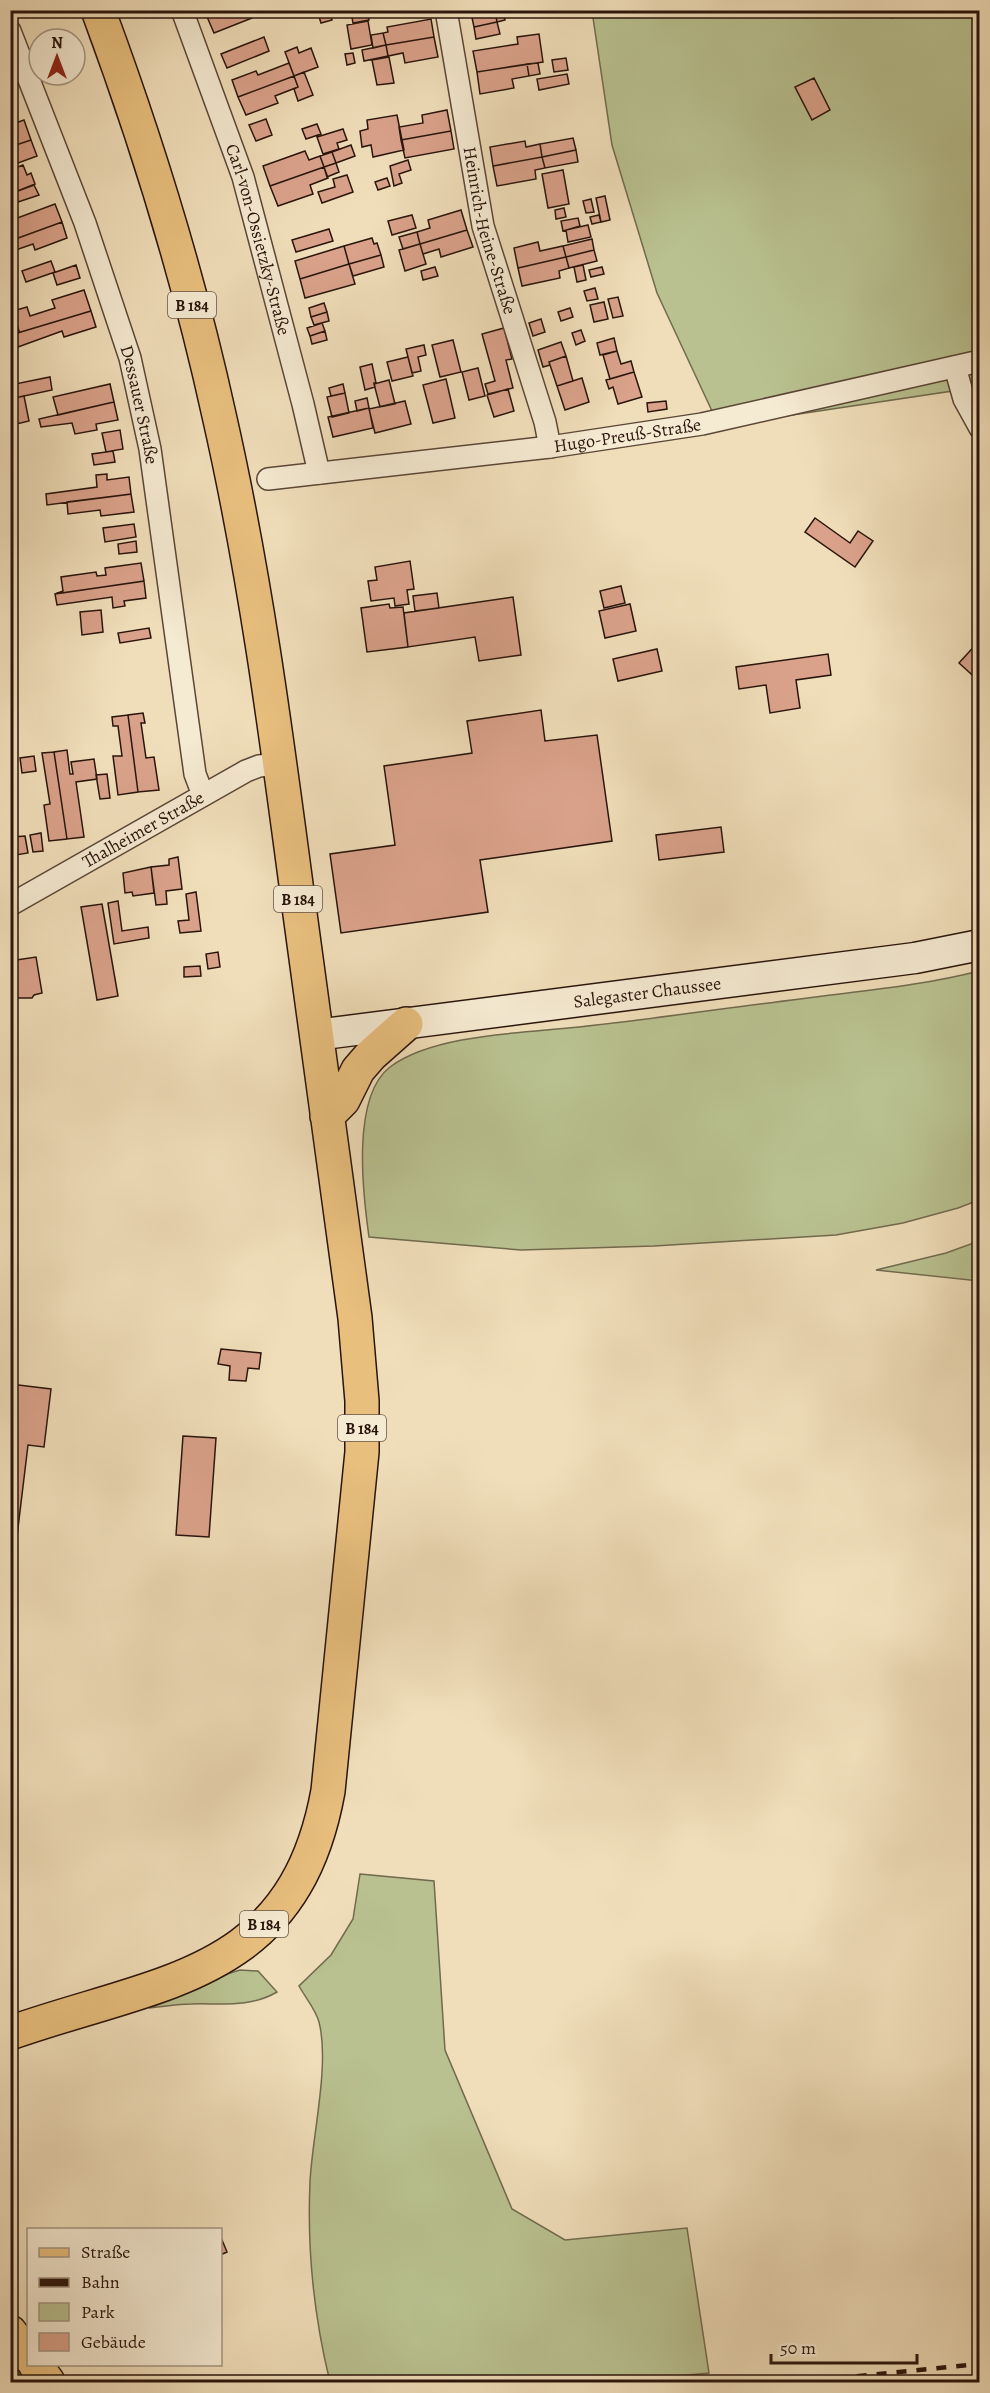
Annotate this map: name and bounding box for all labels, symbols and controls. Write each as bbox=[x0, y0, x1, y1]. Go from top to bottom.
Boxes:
north arrow bbox=[27, 27, 87, 87]
text: N bbox=[51, 32, 63, 54]
street label: Carl-von-Ossietzky-Straße bbox=[220, 140, 296, 338]
street label: Heinrich-Heine-Straße bbox=[458, 145, 522, 317]
road number: B 184 bbox=[168, 292, 216, 318]
street label: Dessauer Straße bbox=[114, 342, 164, 466]
street label: Hugo-Preuß-Straße bbox=[552, 412, 703, 458]
street label: Thalheimer Straße bbox=[78, 785, 208, 874]
road number: B 184 bbox=[274, 886, 322, 912]
street label: Salegaster Chaussee bbox=[572, 971, 722, 1014]
road number: B 184 bbox=[338, 1415, 386, 1441]
road number: B 184 bbox=[240, 1911, 288, 1937]
legend bbox=[27, 2228, 222, 2366]
text: Straße bbox=[81, 2240, 130, 2264]
text: Bahn bbox=[81, 2270, 120, 2294]
text: Park bbox=[81, 2300, 115, 2324]
scale bar bbox=[771, 2327, 916, 2365]
text: Gebäude bbox=[81, 2330, 146, 2354]
text: 50 m bbox=[780, 2336, 816, 2360]

